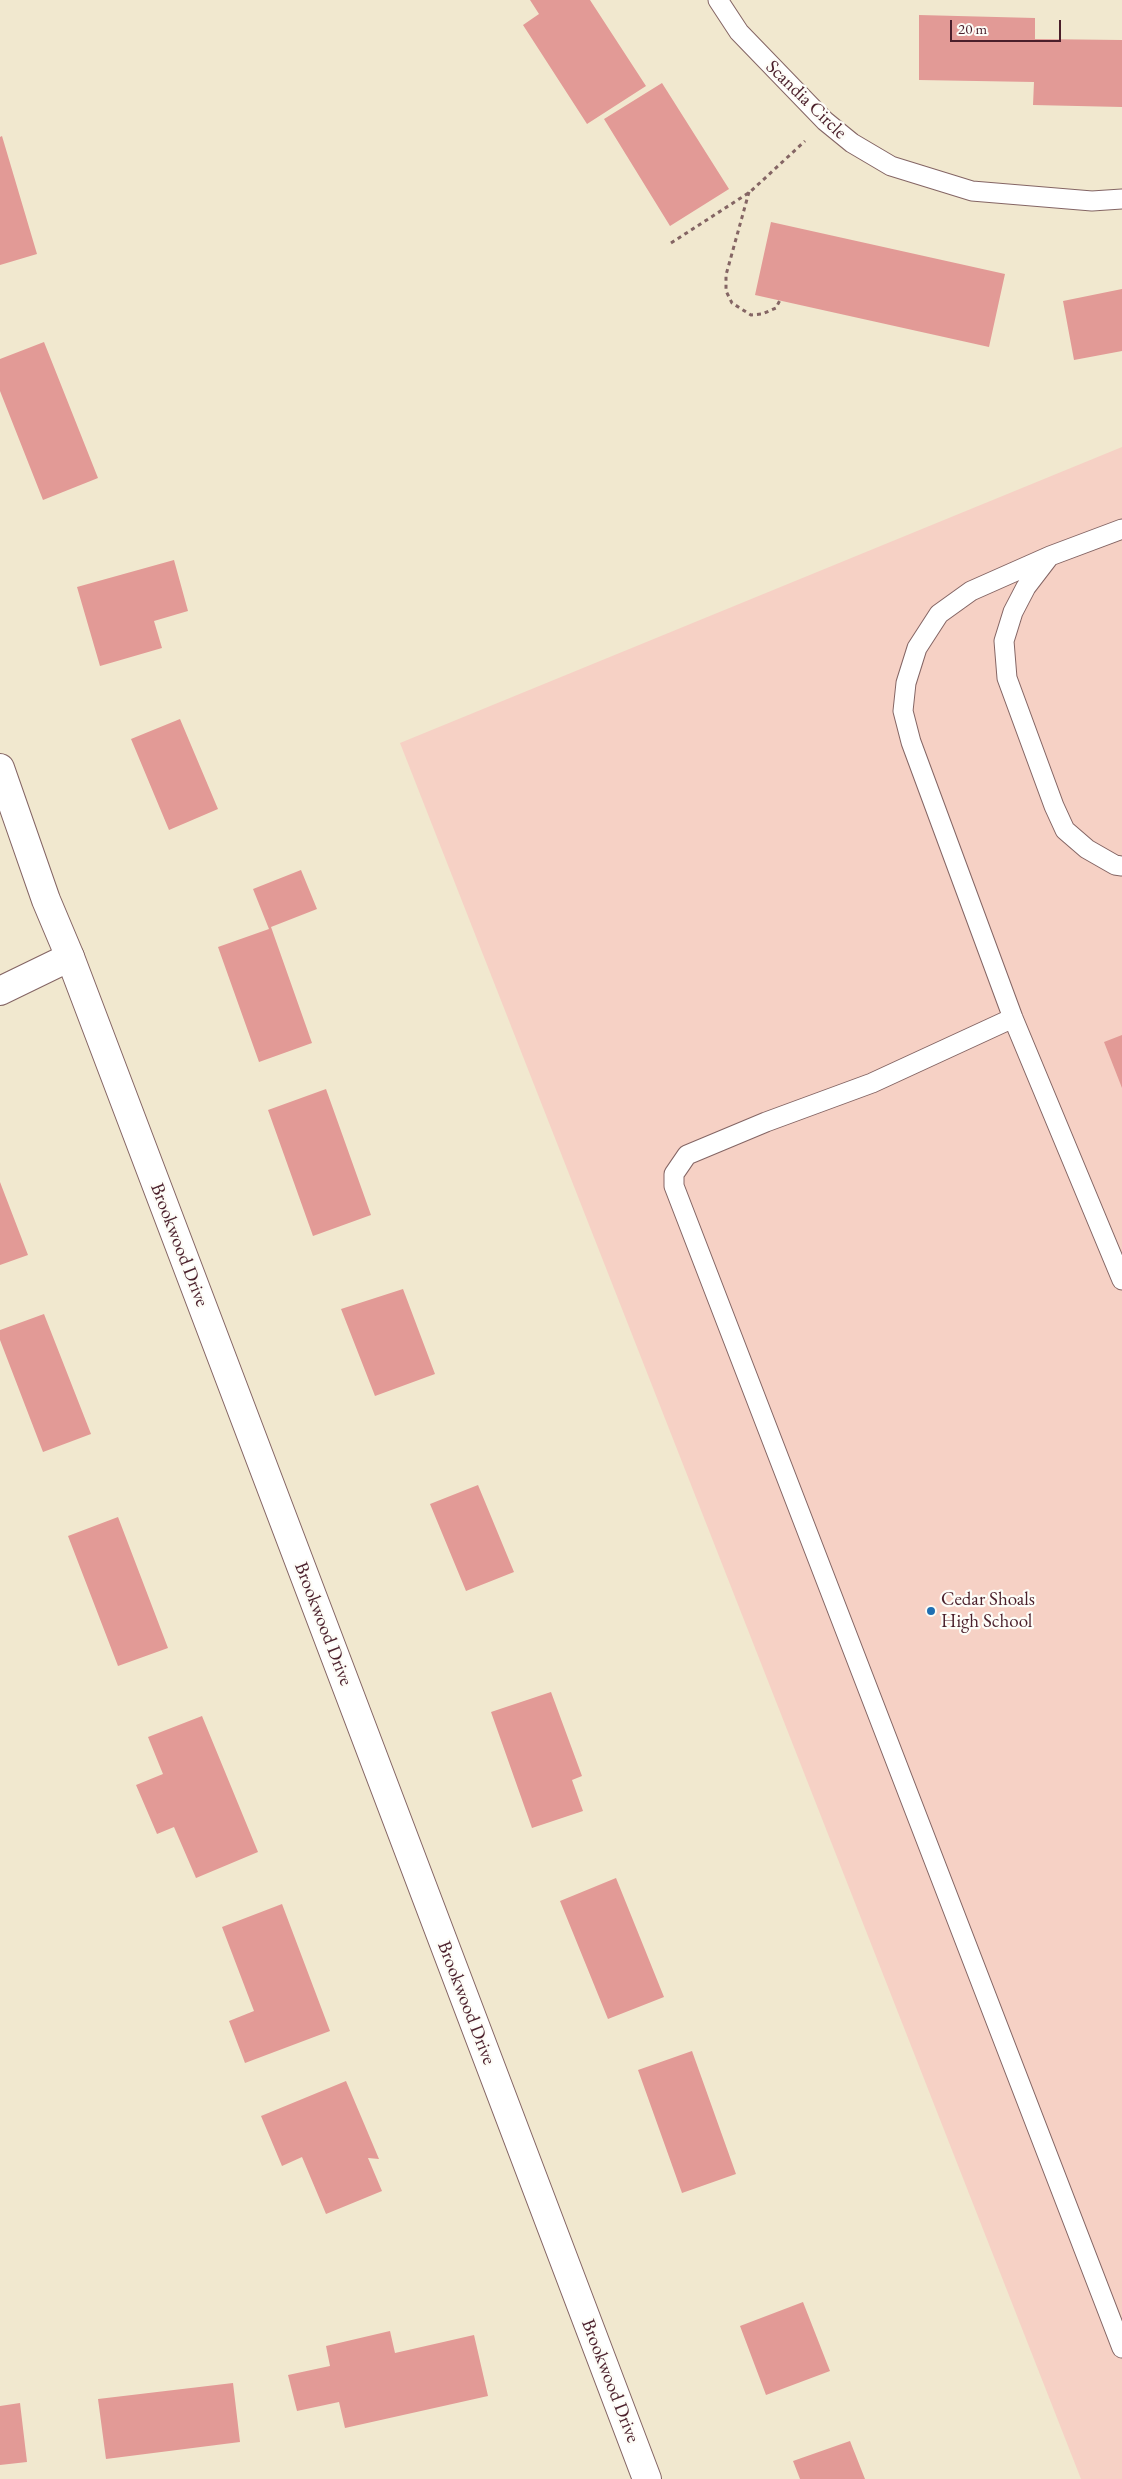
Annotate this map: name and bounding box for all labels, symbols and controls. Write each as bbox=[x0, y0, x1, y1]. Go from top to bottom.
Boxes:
scale bar bbox=[952, 10, 1063, 42]
text: 20 m bbox=[958, 19, 987, 38]
street label: Scandia Circle bbox=[761, 56, 851, 144]
street label: Brookwood Drive bbox=[145, 1180, 213, 1310]
street label: Brookwood Drive bbox=[289, 1559, 357, 1689]
place label: Cedar Shoals High School bbox=[941, 1589, 1035, 1633]
marker: Cedar Shoals High School bbox=[925, 1605, 937, 1617]
street label: Brookwood Drive bbox=[432, 1938, 500, 2068]
street label: Brookwood Drive bbox=[576, 2316, 644, 2446]

